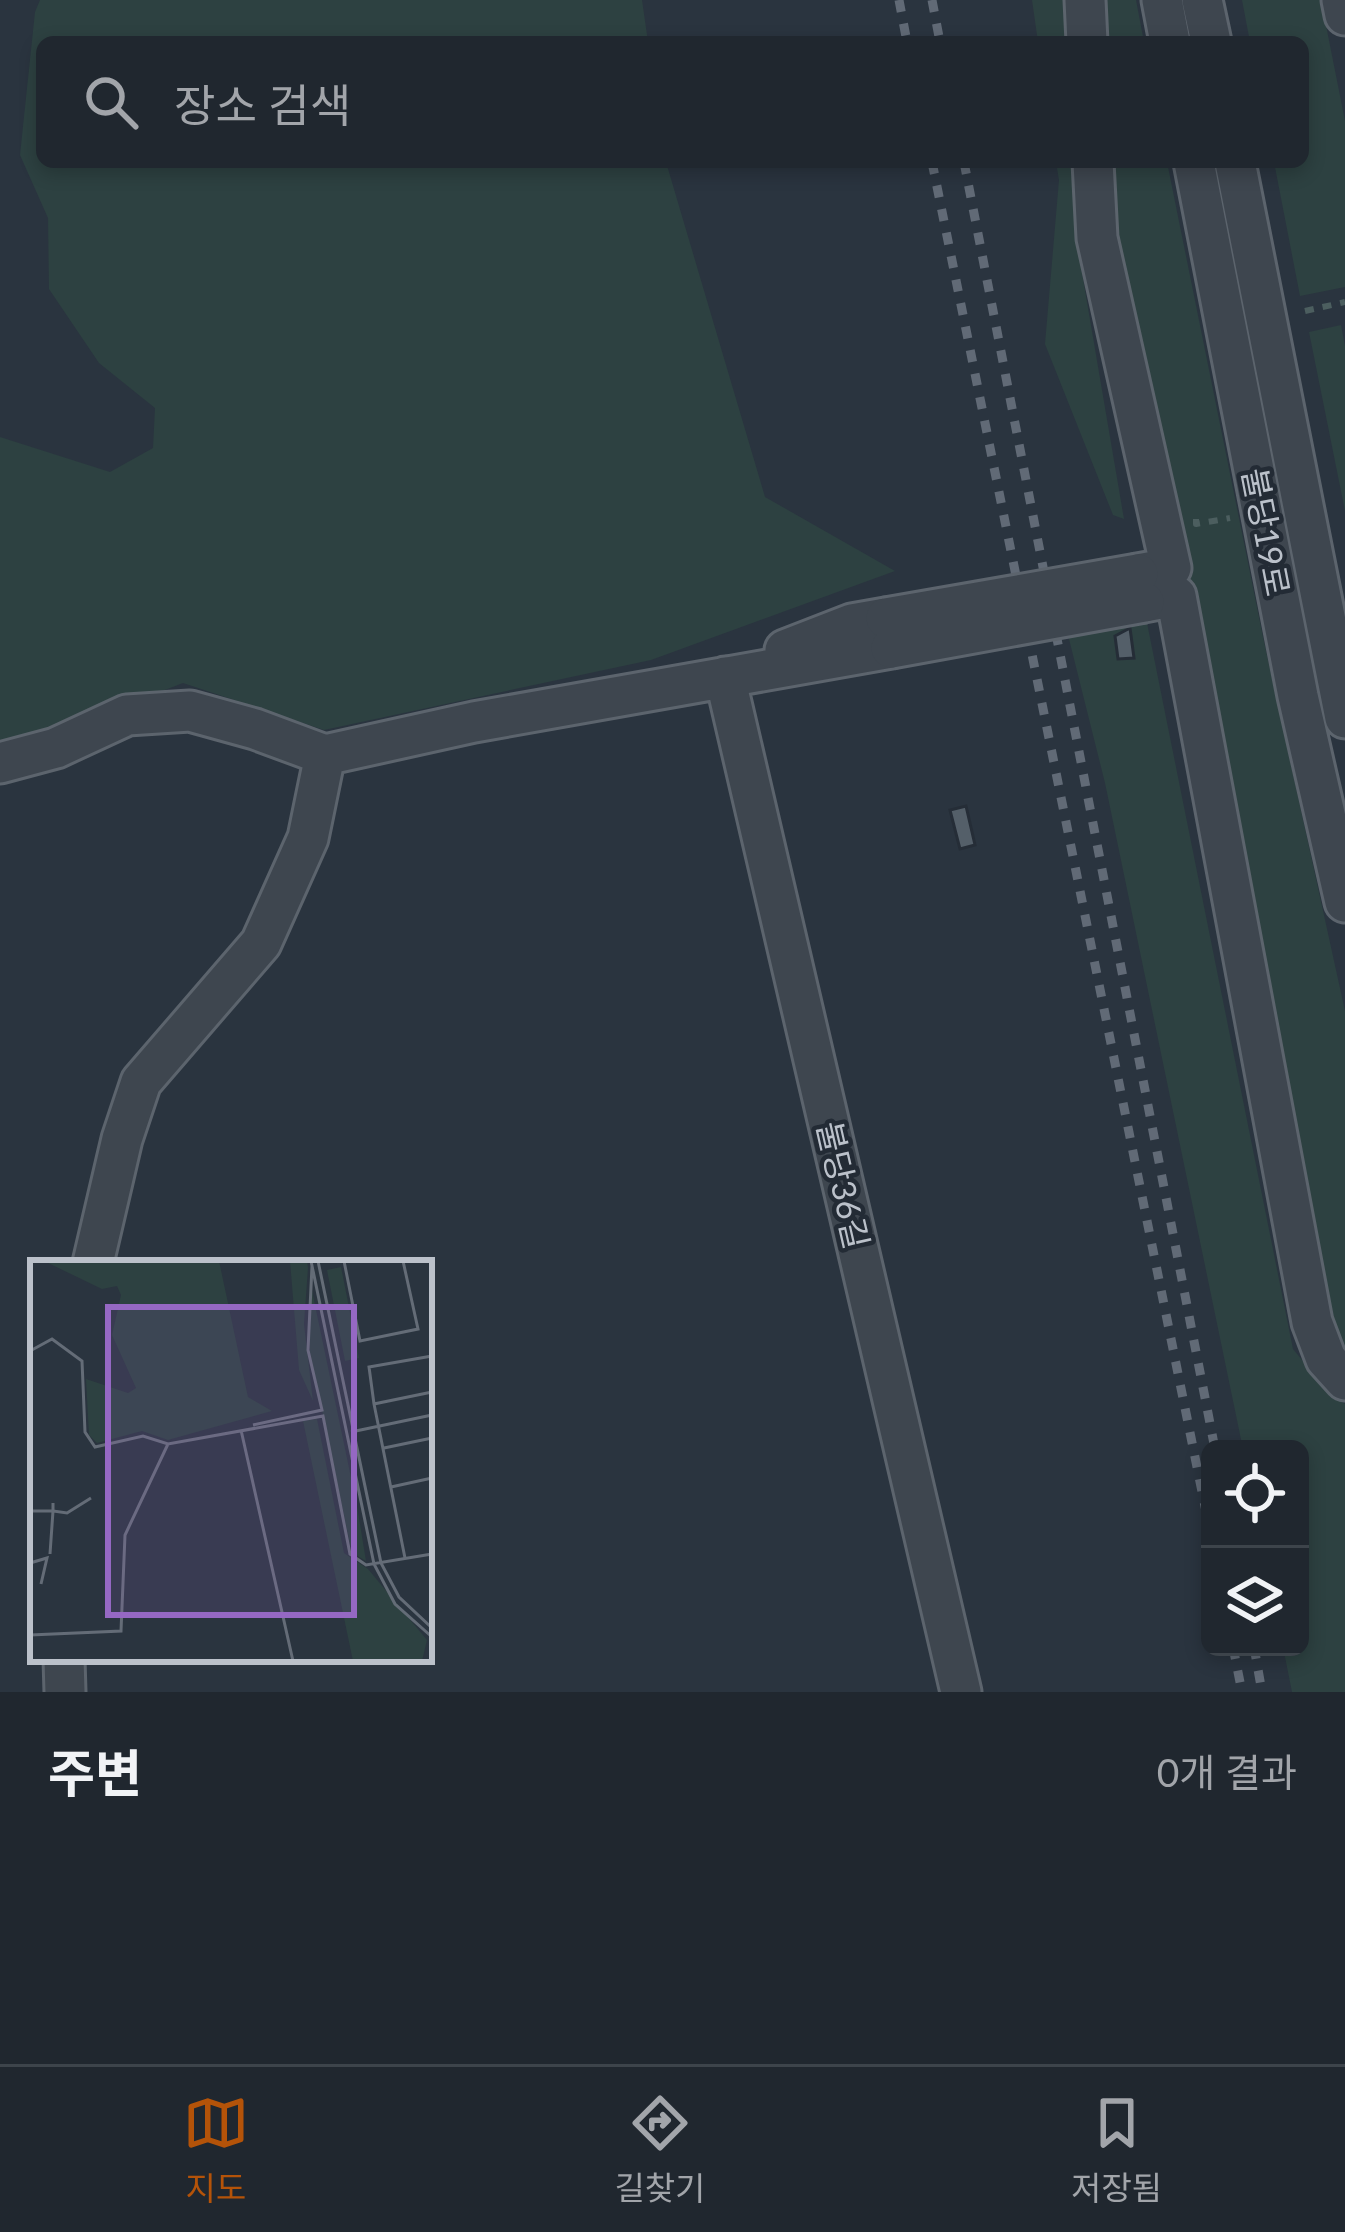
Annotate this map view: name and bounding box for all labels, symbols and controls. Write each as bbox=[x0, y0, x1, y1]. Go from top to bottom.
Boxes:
search box bbox=[36, 36, 1309, 168]
icon: search bbox=[78, 69, 144, 135]
text: 장소 검색 bbox=[174, 78, 351, 132]
street label: 불당19로 bbox=[1235, 464, 1299, 599]
street label: 불당36길 bbox=[810, 1117, 878, 1252]
inset map bbox=[30, 1260, 432, 1662]
map controls bbox=[1201, 1440, 1309, 1656]
button: locate bbox=[1201, 1440, 1309, 1548]
button: layers bbox=[1201, 1548, 1309, 1656]
text: 주변 bbox=[48, 1742, 142, 1803]
text: 0개 결과 bbox=[1157, 1749, 1297, 1795]
tab: 지도 bbox=[183, 2090, 249, 2210]
tab: 길찾기 bbox=[614, 2090, 705, 2210]
tab: 저장됨 bbox=[1071, 2090, 1162, 2210]

